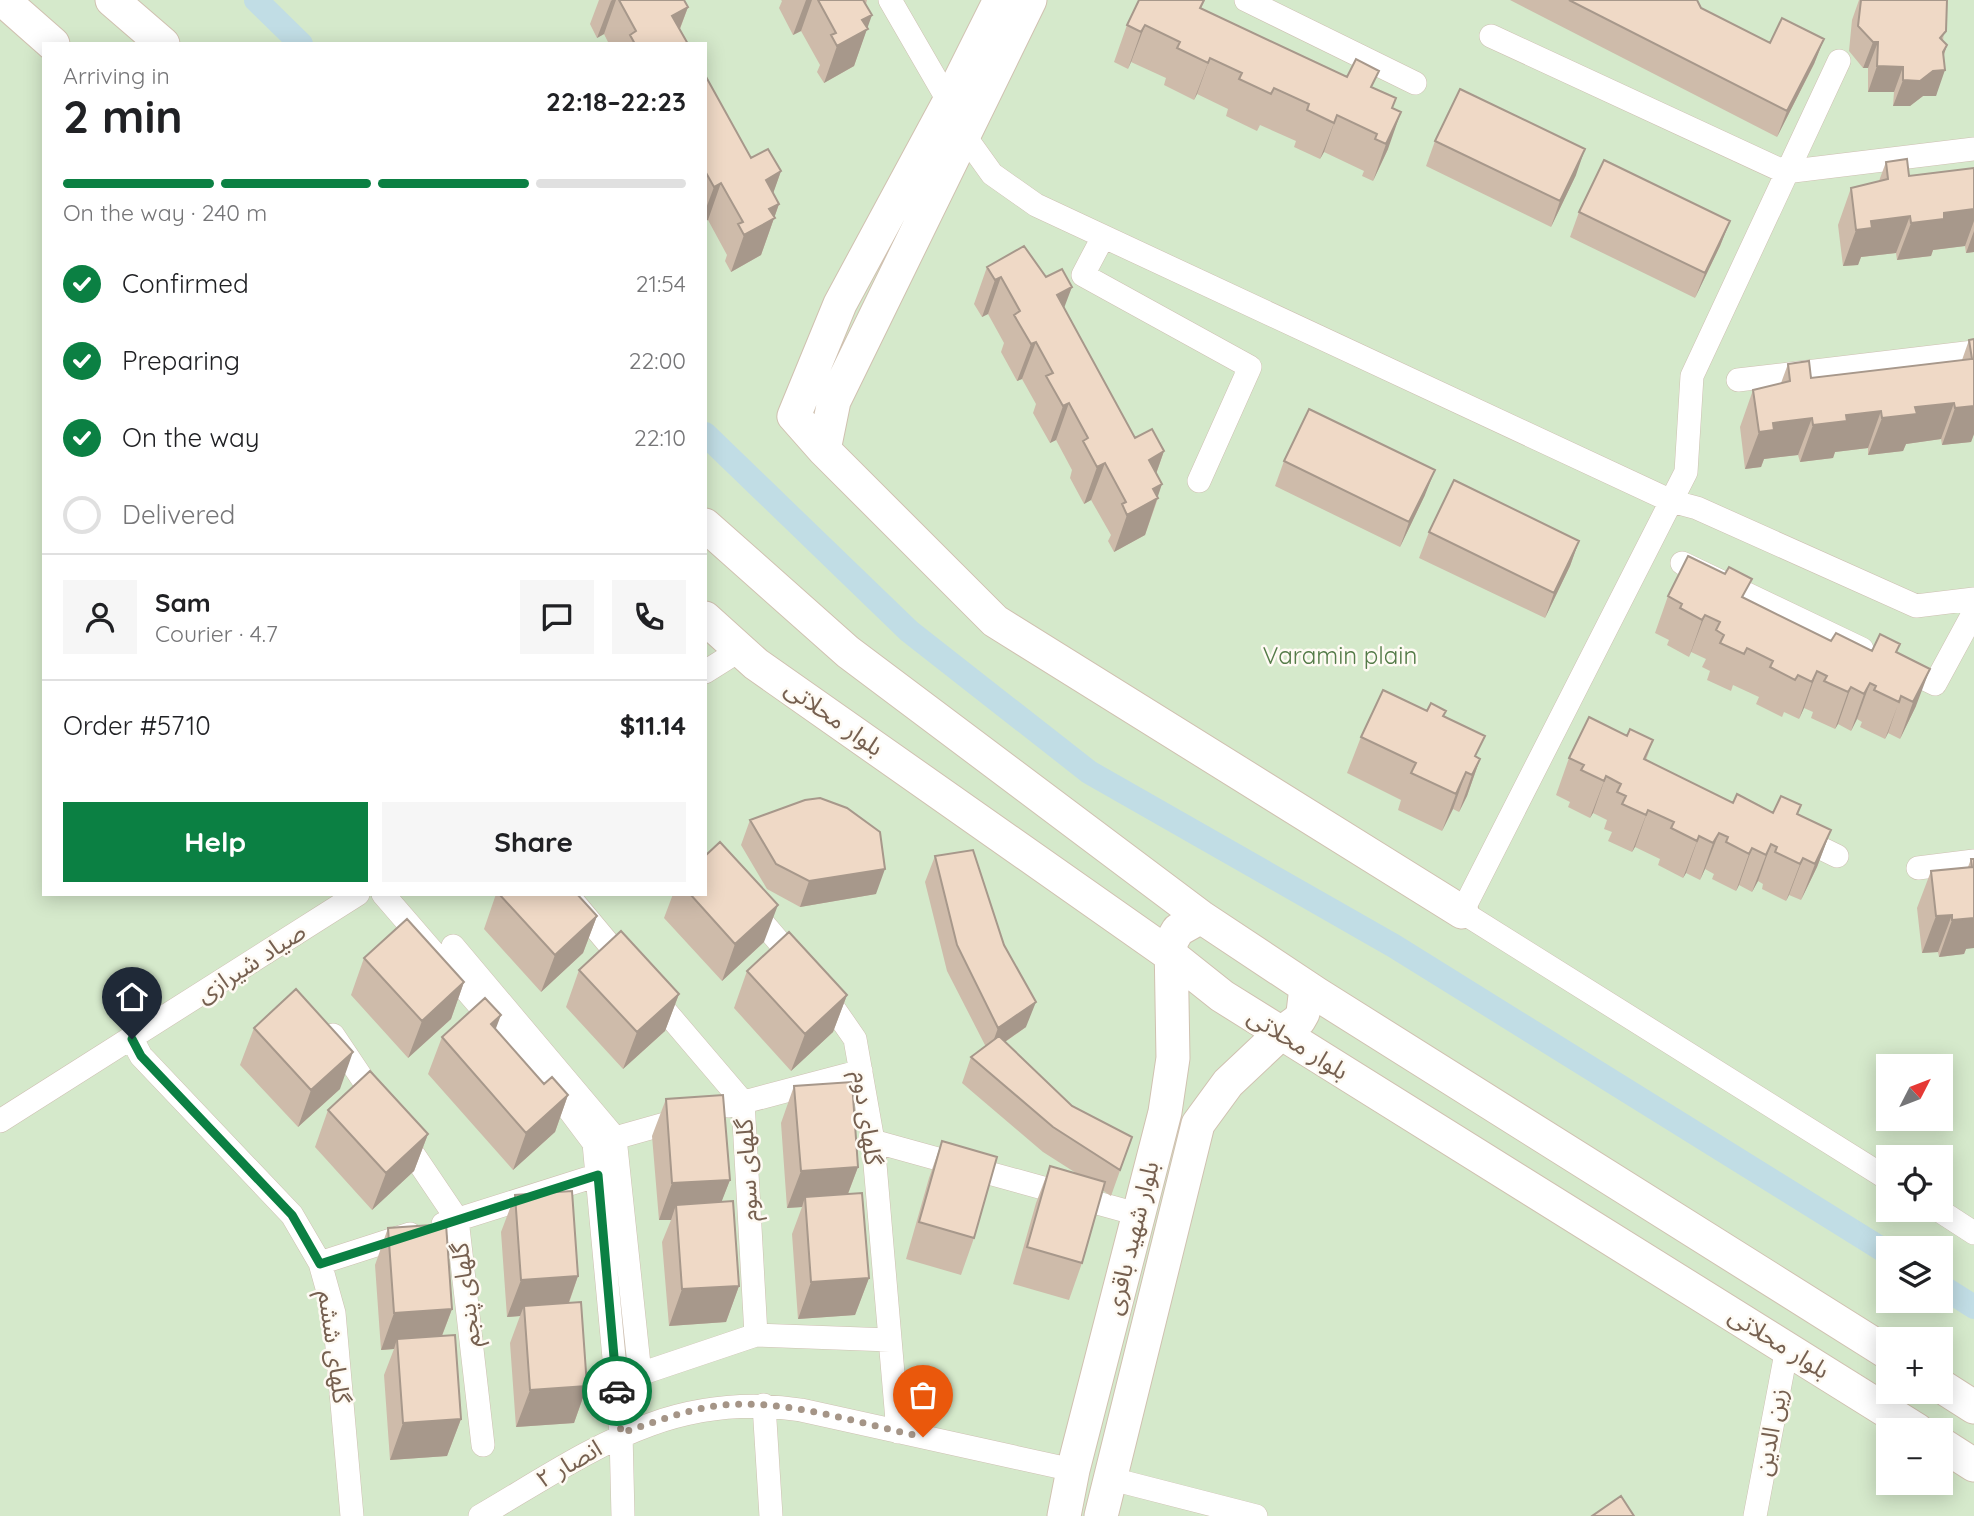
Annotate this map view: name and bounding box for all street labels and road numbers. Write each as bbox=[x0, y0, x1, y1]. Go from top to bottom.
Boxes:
street label: بلوار محلاتی bbox=[780, 672, 890, 762]
street label: صیاد شیرازی bbox=[190, 916, 311, 1009]
street label: بلوار محلاتی bbox=[1243, 1000, 1354, 1086]
street label: گلهای دوم bbox=[843, 1069, 890, 1169]
street label: گلهای سوم bbox=[728, 1117, 768, 1222]
street label: بلوار شهید باقری bbox=[1097, 1158, 1165, 1318]
street label: گلهای پنجم bbox=[444, 1240, 489, 1349]
street label: گلهای ششم bbox=[309, 1288, 358, 1407]
street label: بلوار محلاتی bbox=[1724, 1299, 1835, 1385]
street label: زین الدین bbox=[1747, 1385, 1793, 1478]
street label: انصار ۲ bbox=[530, 1432, 607, 1494]

